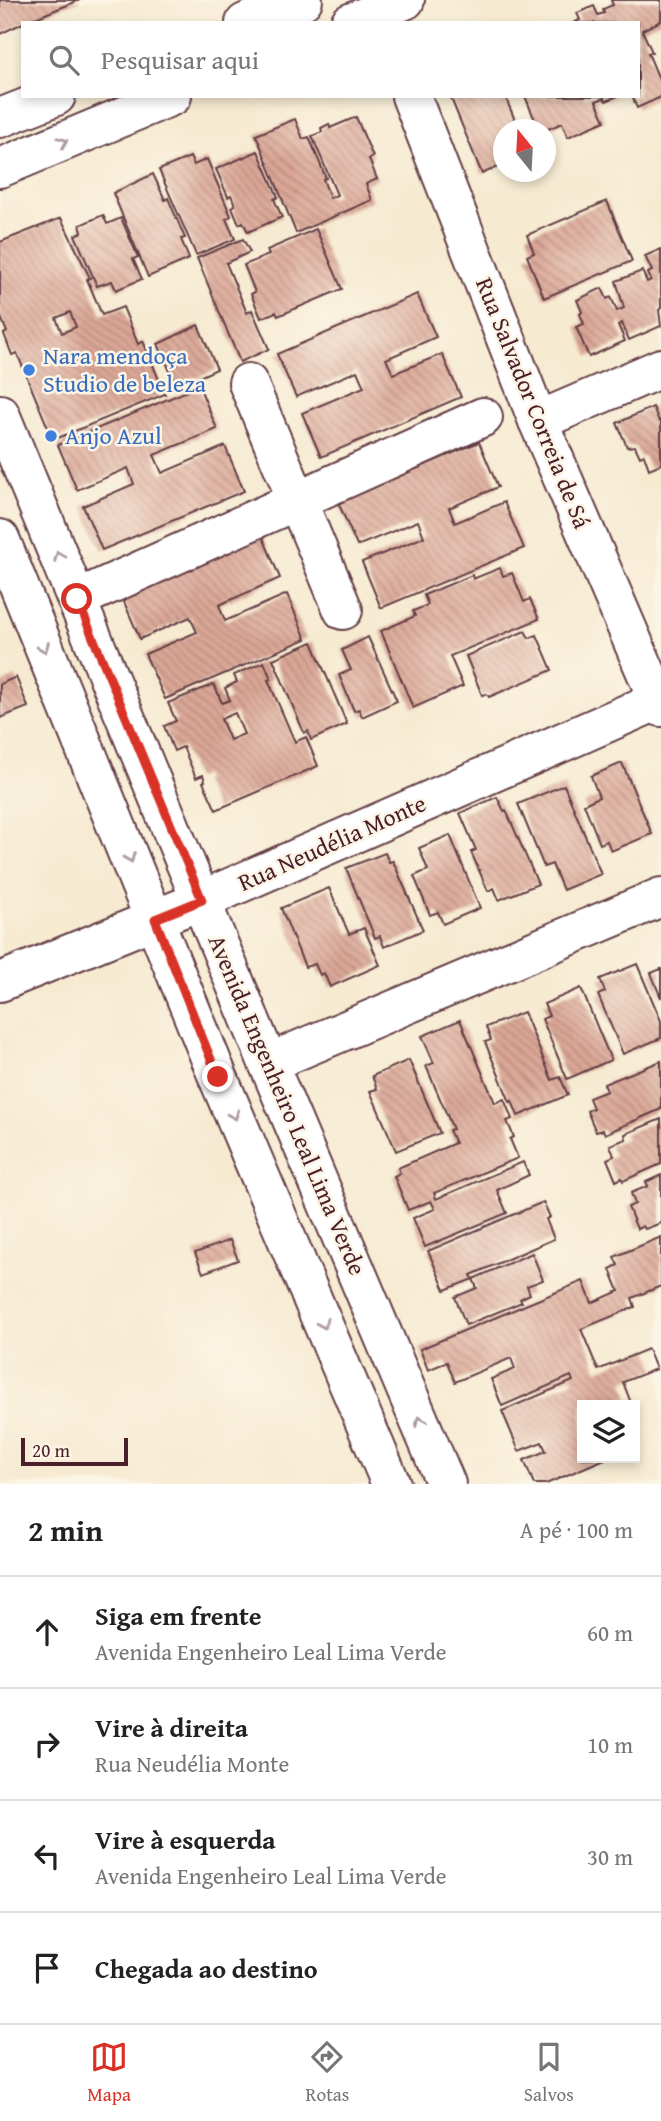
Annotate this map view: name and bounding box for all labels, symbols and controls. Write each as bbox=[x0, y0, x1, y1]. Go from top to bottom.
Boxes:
search box bbox=[21, 21, 640, 98]
text: Pesquisar aqui bbox=[101, 40, 259, 79]
icon: search bbox=[45, 41, 83, 79]
north arrow bbox=[493, 119, 556, 182]
one-way arrow bbox=[56, 136, 68, 150]
street label: Rua Salvador Correia de Sá bbox=[467, 272, 600, 534]
place label: Nara mendoça Studio de beleza bbox=[43, 338, 207, 401]
marker: Nara mendoça Studio de beleza bbox=[21, 362, 37, 378]
place label: Anjo Azul bbox=[65, 418, 162, 453]
marker: Anjo Azul bbox=[43, 428, 59, 444]
one-way arrow bbox=[53, 550, 67, 562]
route start bbox=[61, 583, 92, 614]
one-way arrow bbox=[36, 641, 50, 653]
street label: Rua Neudélia Monte bbox=[232, 785, 431, 900]
one-way arrow bbox=[122, 852, 136, 864]
street label: Avenida Engenheiro Leal Lima Verde bbox=[200, 929, 375, 1280]
route end bbox=[202, 1061, 233, 1092]
one-way arrow bbox=[226, 1107, 240, 1120]
one-way arrow bbox=[315, 1317, 329, 1329]
map controls bbox=[577, 1400, 640, 1463]
button: layers bbox=[577, 1400, 640, 1463]
one-way arrow bbox=[414, 1416, 428, 1428]
scale bar bbox=[21, 1435, 128, 1467]
text: 20 m bbox=[32, 1436, 70, 1464]
text: 2 min bbox=[28, 1508, 103, 1552]
text: A pé · 100 m bbox=[520, 1513, 633, 1546]
text: Siga em frente bbox=[95, 1596, 262, 1635]
icon: ahead bbox=[28, 1613, 66, 1651]
text: 60 m bbox=[587, 1616, 633, 1649]
text: Avenida Engenheiro Leal Lima Verde bbox=[95, 1635, 447, 1668]
text: Vire à direita bbox=[95, 1708, 248, 1747]
icon: right bbox=[28, 1725, 66, 1763]
text: 10 m bbox=[587, 1728, 633, 1761]
text: Rua Neudélia Monte bbox=[95, 1747, 289, 1780]
text: Vire à esquerda bbox=[95, 1820, 276, 1859]
icon: left bbox=[28, 1837, 66, 1875]
text: 30 m bbox=[587, 1840, 633, 1873]
text: Avenida Engenheiro Leal Lima Verde bbox=[95, 1859, 447, 1892]
icon: arrive bbox=[28, 1949, 66, 1987]
text: Chegada ao destino bbox=[95, 1949, 318, 1988]
tab: Mapa bbox=[87, 2038, 131, 2108]
tab: Rotas bbox=[306, 2038, 349, 2108]
tab: Salvos bbox=[524, 2038, 574, 2108]

